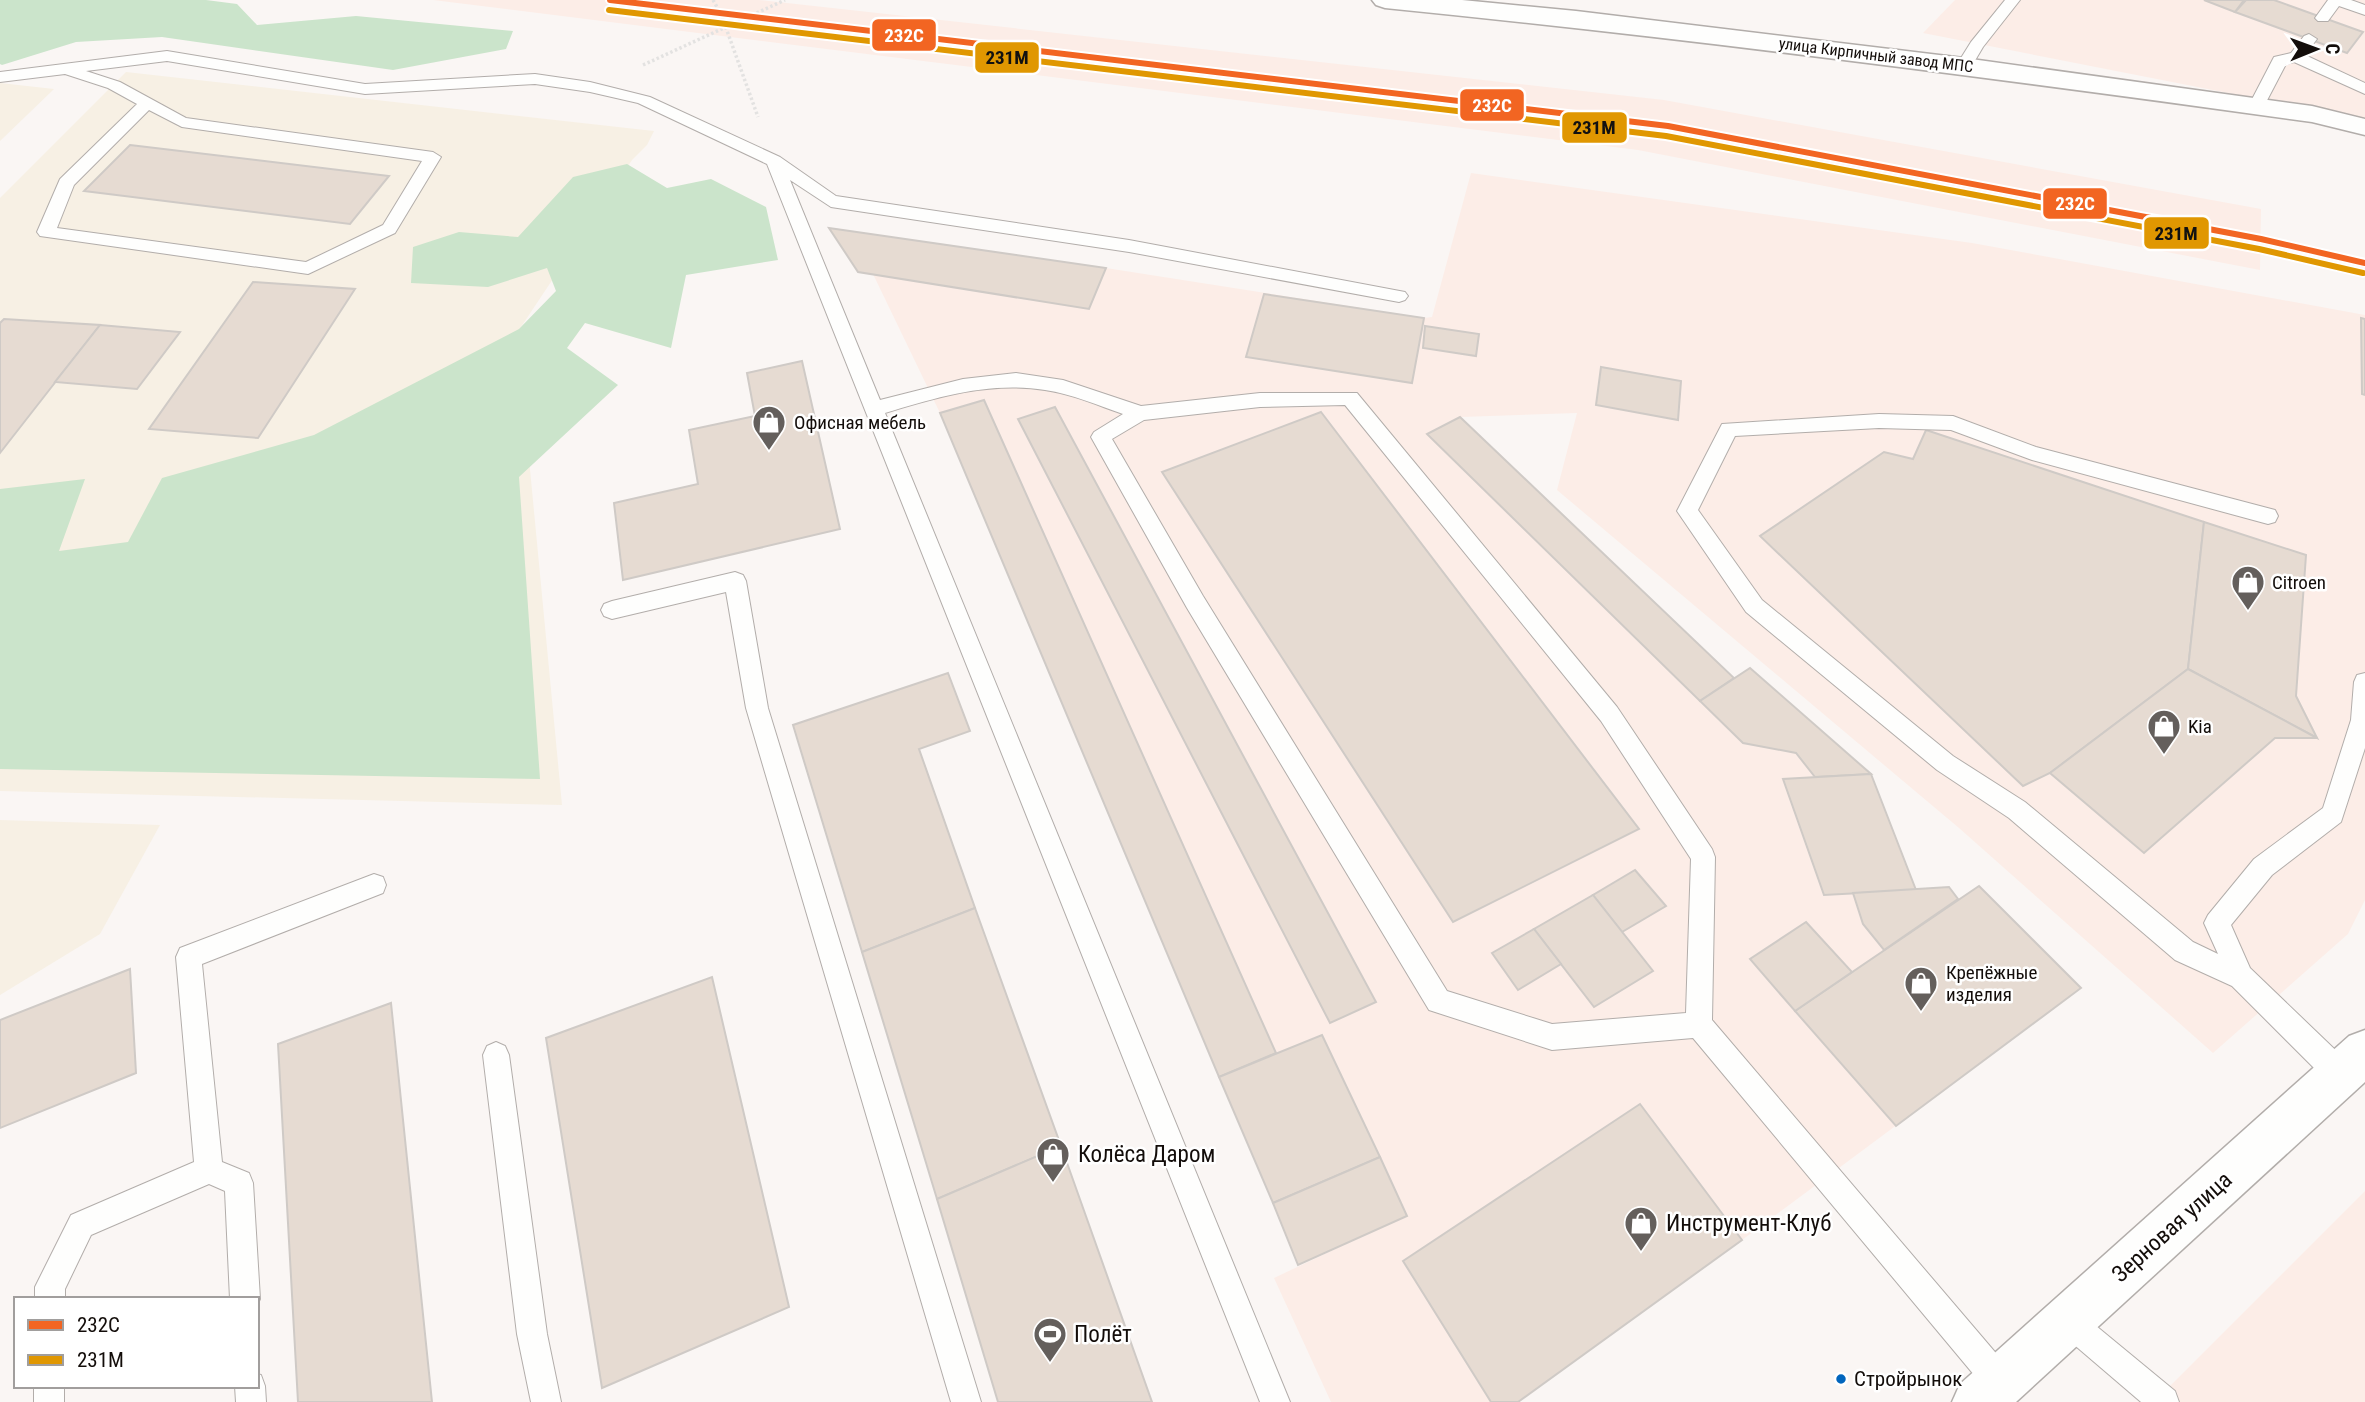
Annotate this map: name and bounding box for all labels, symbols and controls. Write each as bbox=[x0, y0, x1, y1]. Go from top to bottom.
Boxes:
north arrow bbox=[2281, 14, 2351, 84]
line badge: 232C bbox=[871, 18, 937, 52]
text: 232C bbox=[884, 24, 924, 47]
street label: улица Кирпичный завод МПС bbox=[1778, 34, 1974, 76]
line badge: 231М bbox=[974, 41, 1040, 74]
text: С bbox=[2321, 43, 2344, 54]
text: 231М bbox=[985, 46, 1029, 69]
line badge: 232C bbox=[1459, 88, 1525, 122]
text: 232C bbox=[1472, 94, 1512, 117]
line badge: 231М bbox=[1561, 111, 1628, 144]
text: 231М bbox=[1572, 116, 1616, 139]
line badge: 232C bbox=[2042, 187, 2108, 220]
text: 232C bbox=[2055, 192, 2095, 215]
line badge: 231М bbox=[2143, 216, 2210, 250]
text: 231М bbox=[2154, 222, 2198, 245]
shop icon: Офисная мебель bbox=[750, 403, 788, 452]
place label: Офисная мебель bbox=[794, 411, 926, 434]
shop icon: Citroen bbox=[2229, 563, 2267, 612]
place label: Citroen bbox=[2272, 571, 2326, 594]
shop icon: Kia bbox=[2145, 707, 2183, 756]
place label: Kia bbox=[2188, 715, 2212, 738]
place label: Крепёжные изделия bbox=[1946, 961, 2037, 1006]
shop icon: Крепёжные изделия bbox=[1902, 964, 1940, 1013]
shop icon: Колёса Даром bbox=[1034, 1135, 1072, 1184]
place label: Колёса Даром bbox=[1078, 1141, 1215, 1168]
street label: Зерновая улица bbox=[2107, 1166, 2237, 1288]
shop icon: Инструмент-Клуб bbox=[1622, 1204, 1660, 1253]
place label: Инструмент-Клуб bbox=[1666, 1210, 1831, 1237]
legend bbox=[14, 1297, 259, 1388]
text: 232C bbox=[77, 1313, 120, 1337]
sports icon: Полёт bbox=[1031, 1315, 1069, 1364]
place label: Полёт bbox=[1074, 1321, 1132, 1348]
text: 231М bbox=[77, 1348, 124, 1372]
place label: Стройрынок bbox=[1854, 1367, 1962, 1391]
marker: Стройрынок bbox=[1834, 1372, 1848, 1386]

